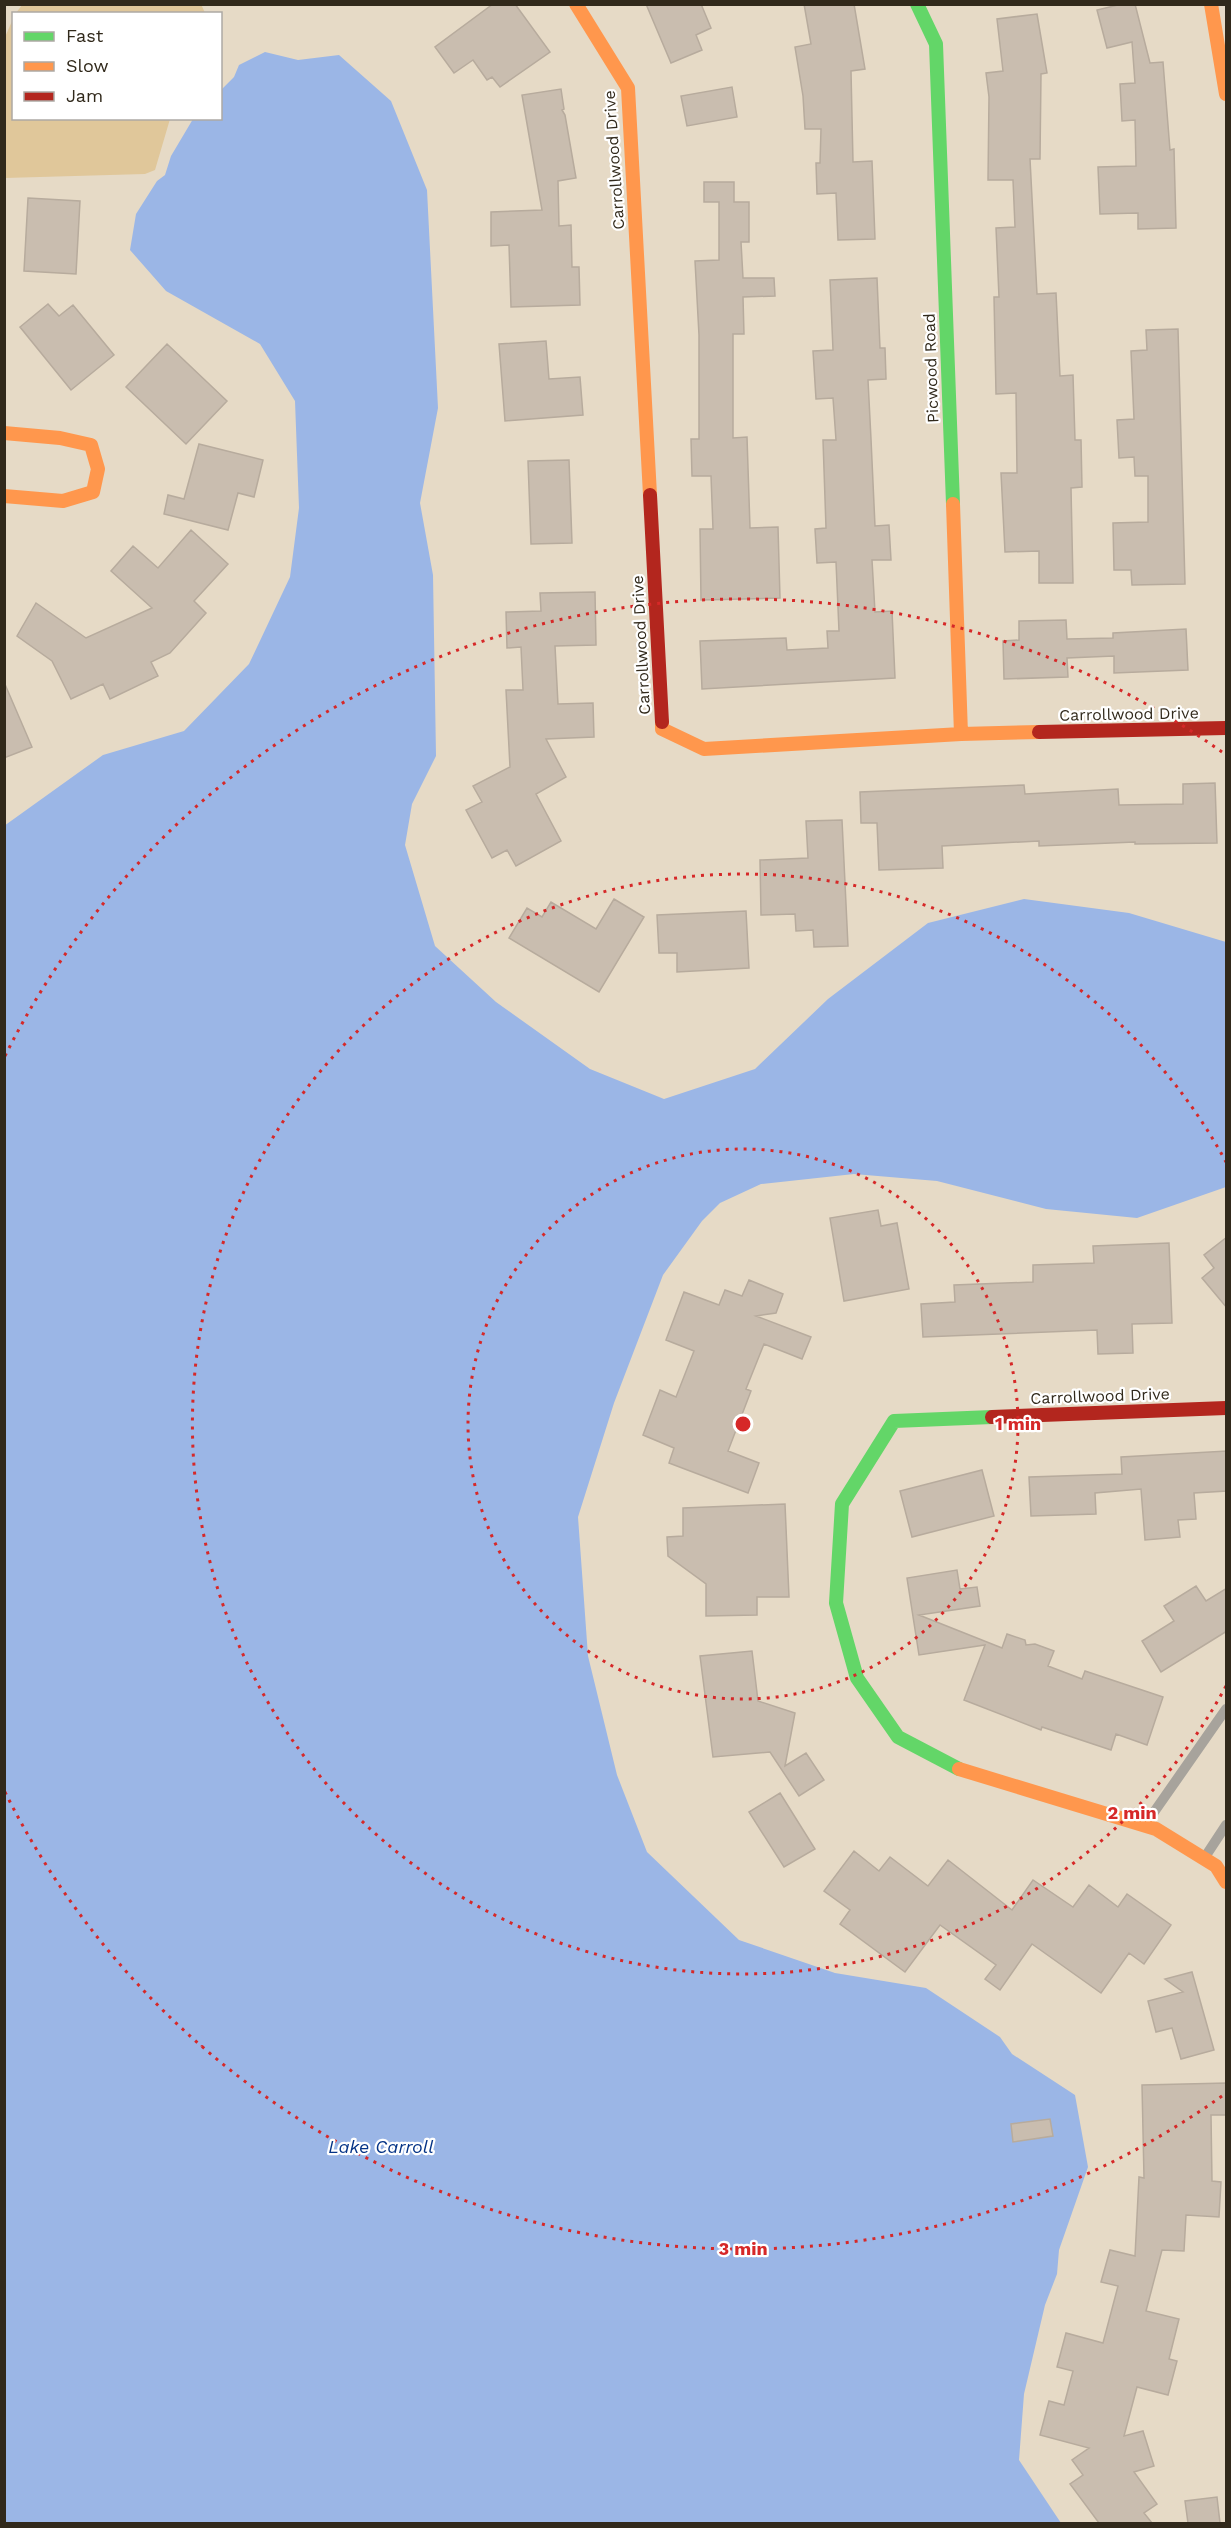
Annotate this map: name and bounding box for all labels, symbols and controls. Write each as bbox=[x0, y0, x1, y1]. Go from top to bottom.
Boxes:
legend bbox=[12, 12, 222, 120]
text: Fast bbox=[66, 25, 104, 46]
text: Slow bbox=[66, 55, 109, 76]
text: Jam bbox=[66, 85, 103, 106]
street label: Carrollwood Drive bbox=[600, 90, 628, 230]
street label: Picwood Road bbox=[920, 313, 942, 423]
street label: Carrollwood Drive bbox=[628, 575, 654, 715]
street label: Carrollwood Drive bbox=[1059, 703, 1199, 725]
street label: Carrollwood Drive bbox=[1030, 1384, 1170, 1408]
text: 1 min bbox=[995, 1413, 1041, 1434]
centre of rings bbox=[733, 1414, 753, 1434]
text: 2 min bbox=[1107, 1802, 1157, 1823]
water label: Lake Carroll bbox=[328, 2136, 434, 2157]
text: 3 min bbox=[718, 2238, 768, 2259]

